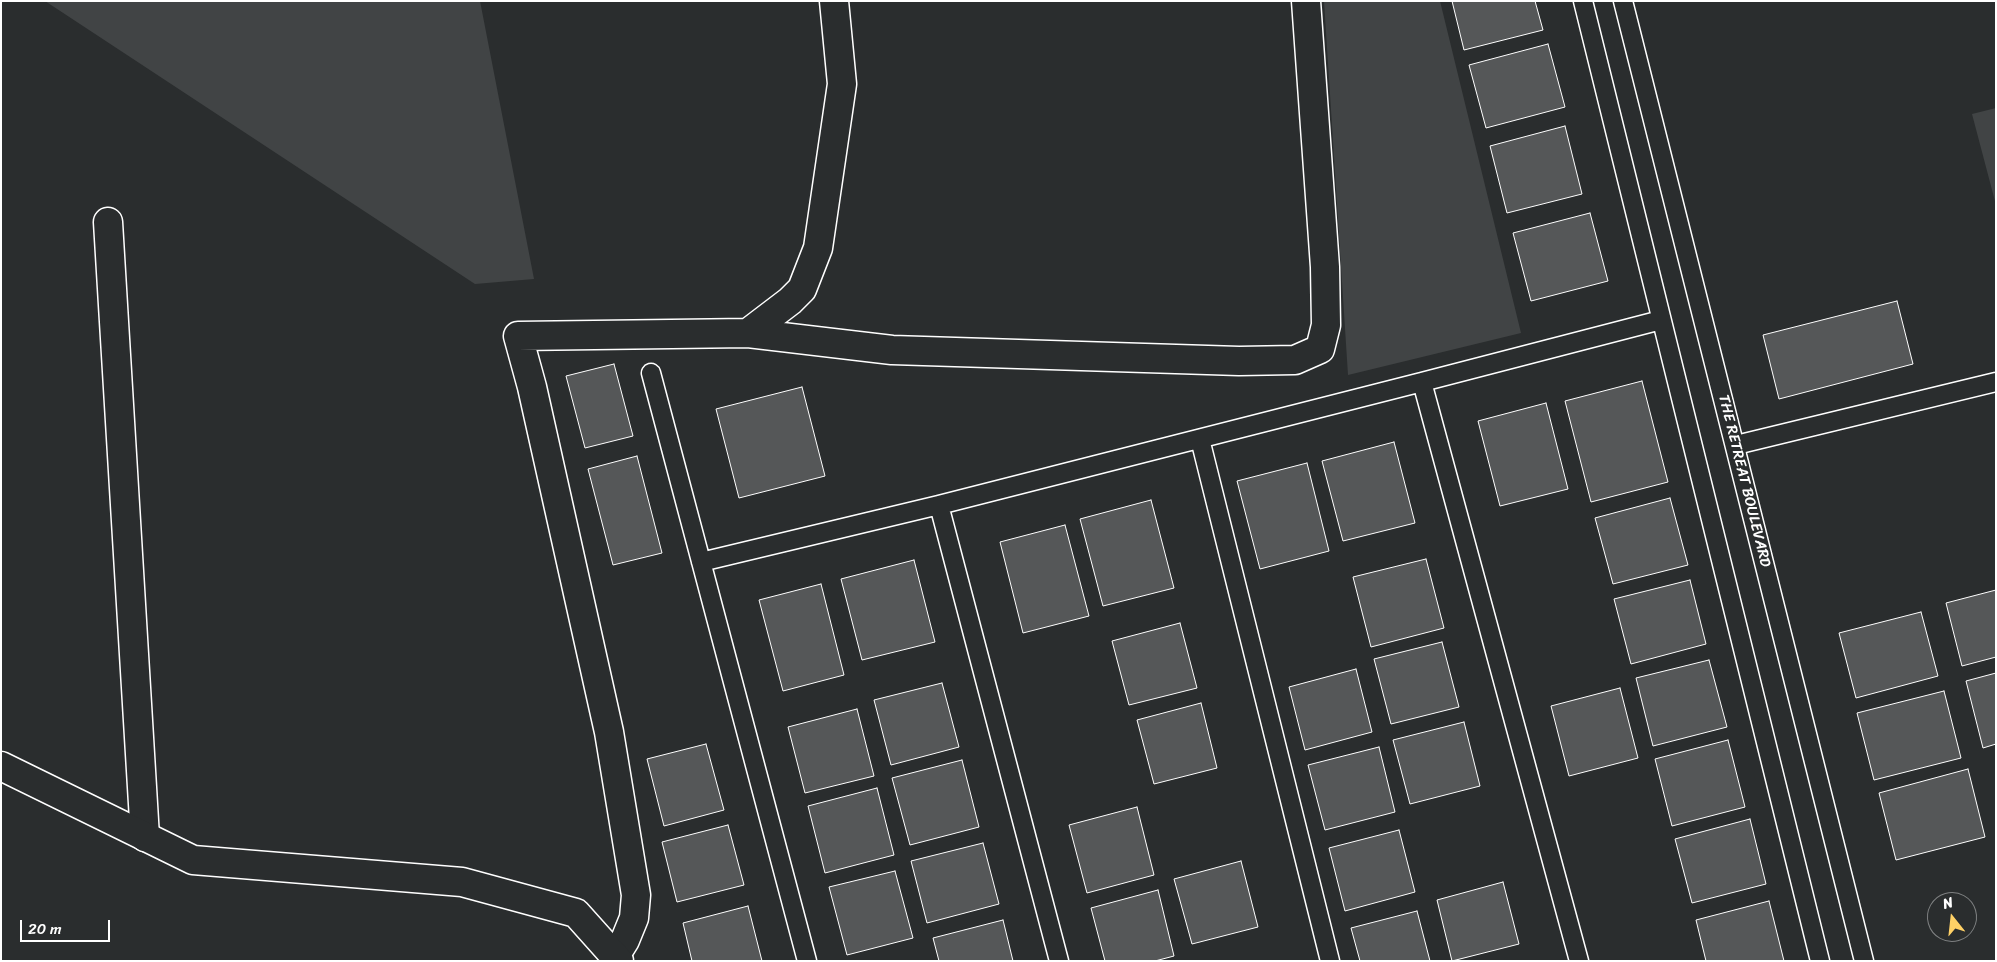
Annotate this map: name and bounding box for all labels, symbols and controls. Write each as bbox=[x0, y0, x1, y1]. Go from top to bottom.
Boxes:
street label: THE RETREAT BOULEVARD bbox=[1714, 393, 1774, 569]
text: N bbox=[1940, 890, 1956, 916]
north arrow bbox=[1927, 892, 1977, 942]
scale bar bbox=[22, 910, 112, 942]
text: 20 m bbox=[28, 916, 62, 942]

